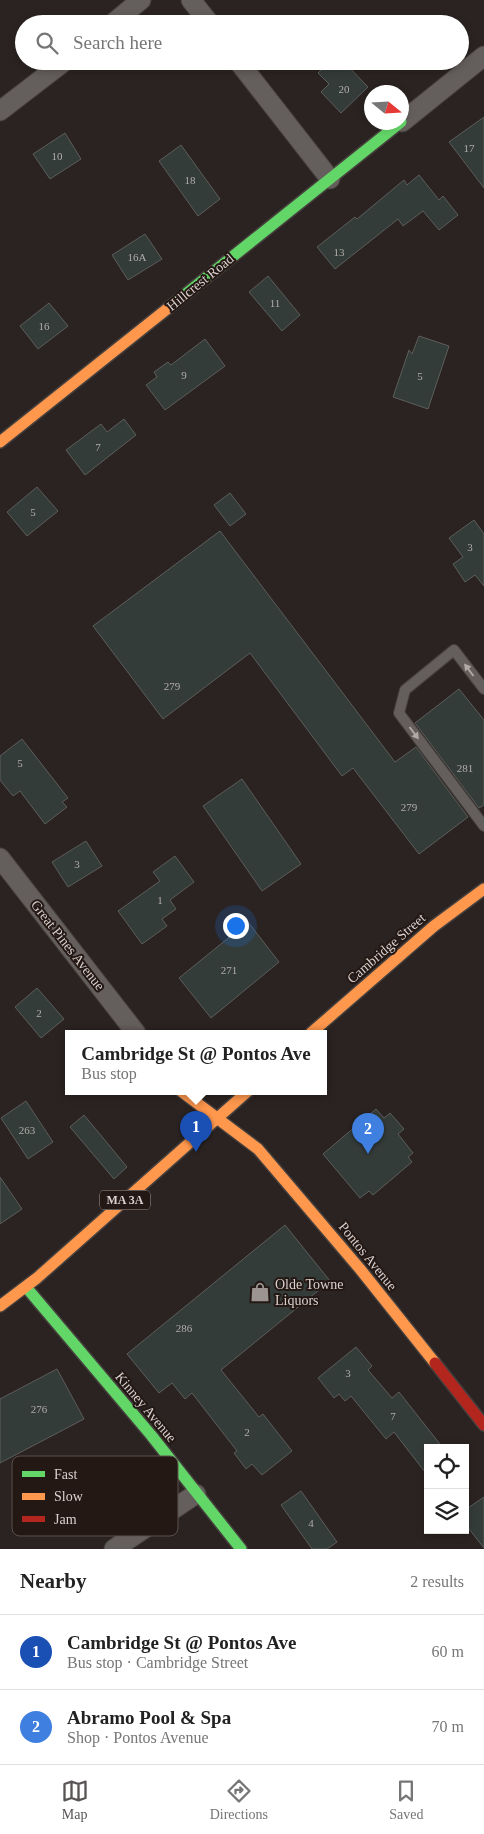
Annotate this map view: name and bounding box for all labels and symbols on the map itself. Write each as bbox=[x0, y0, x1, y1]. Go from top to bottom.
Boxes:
house number: 20 bbox=[339, 83, 350, 95]
north arrow bbox=[364, 85, 409, 130]
house number: 17 bbox=[464, 142, 475, 154]
house number: 10 bbox=[52, 150, 63, 162]
house number: 18 bbox=[185, 174, 196, 186]
house number: 13 bbox=[334, 246, 345, 258]
house number: 16A bbox=[128, 251, 147, 263]
street label: Hillcrest Road bbox=[164, 251, 237, 314]
house number: 11 bbox=[270, 297, 280, 309]
house number: 16 bbox=[39, 320, 50, 332]
house number: 9 bbox=[181, 369, 187, 381]
house number: 5 bbox=[417, 370, 423, 382]
house number: 7 bbox=[95, 441, 101, 453]
house number: 5 bbox=[30, 506, 36, 518]
house number: 3 bbox=[467, 541, 473, 553]
one-way arrow bbox=[464, 663, 474, 677]
house number: 279 bbox=[164, 680, 181, 692]
one-way arrow bbox=[409, 726, 420, 739]
house number: 5 bbox=[17, 757, 23, 769]
house number: 281 bbox=[457, 762, 473, 774]
house number: 279 bbox=[401, 801, 418, 813]
house number: 3 bbox=[74, 858, 80, 870]
house number: 1 bbox=[157, 894, 163, 906]
street label: Great Pines Avenue bbox=[28, 897, 107, 993]
street label: Cambridge Street bbox=[344, 910, 428, 986]
your location bbox=[223, 913, 249, 939]
house number: 271 bbox=[221, 964, 237, 976]
house number: 2 bbox=[36, 1007, 42, 1019]
pin: 1 bbox=[180, 1111, 212, 1152]
pin: 2 bbox=[352, 1113, 384, 1154]
house number: 263 bbox=[19, 1124, 36, 1136]
road number: MA 3A bbox=[100, 1190, 150, 1210]
street label: Pontos Avenue bbox=[336, 1219, 400, 1293]
place label: Olde Towne Liquors bbox=[275, 1277, 343, 1308]
shop icon: Olde Towne Liquors bbox=[249, 1281, 271, 1303]
house number: 286 bbox=[176, 1322, 193, 1334]
house number: 3 bbox=[345, 1367, 351, 1379]
street label: Kinney Avenue bbox=[112, 1369, 179, 1445]
house number: 276 bbox=[31, 1403, 48, 1415]
house number: 7 bbox=[390, 1410, 396, 1422]
house number: 2 bbox=[244, 1426, 250, 1438]
legend bbox=[12, 1456, 178, 1536]
text: Fast bbox=[54, 1467, 77, 1482]
text: Slow bbox=[54, 1489, 84, 1504]
text: Jam bbox=[54, 1512, 77, 1527]
house number: 4 bbox=[308, 1517, 314, 1529]

